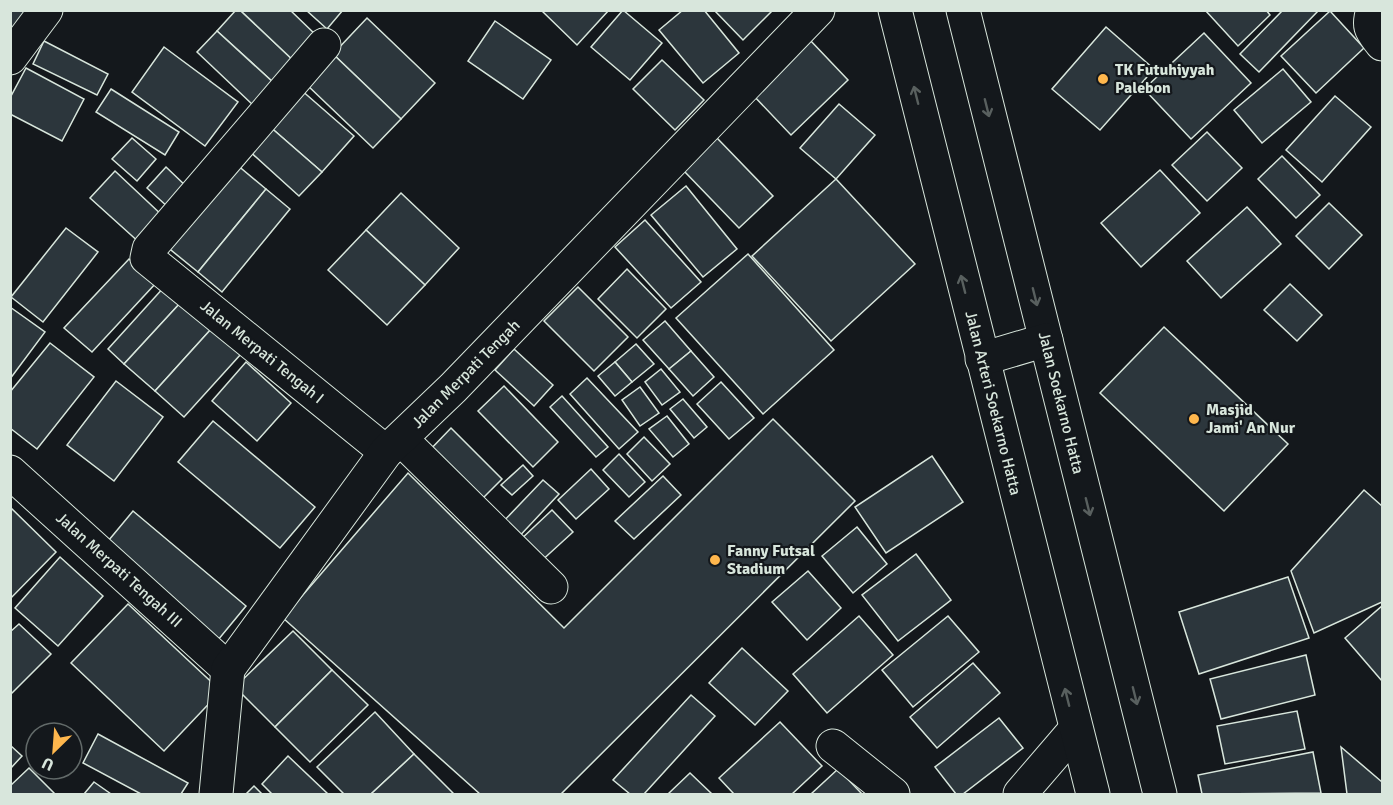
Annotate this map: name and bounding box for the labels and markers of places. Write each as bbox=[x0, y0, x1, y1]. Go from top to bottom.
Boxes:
place label: TK Futuhiyyah Palebon bbox=[1115, 60, 1215, 98]
marker: TK Futuhiyyah Palebon bbox=[1096, 72, 1110, 86]
place label: Masjid Jami' An Nur bbox=[1206, 400, 1296, 438]
marker: Masjid Jami' An Nur bbox=[1187, 412, 1201, 426]
place label: Fanny Futsal Stadium bbox=[727, 541, 815, 579]
marker: Fanny Futsal Stadium bbox=[708, 553, 722, 567]

